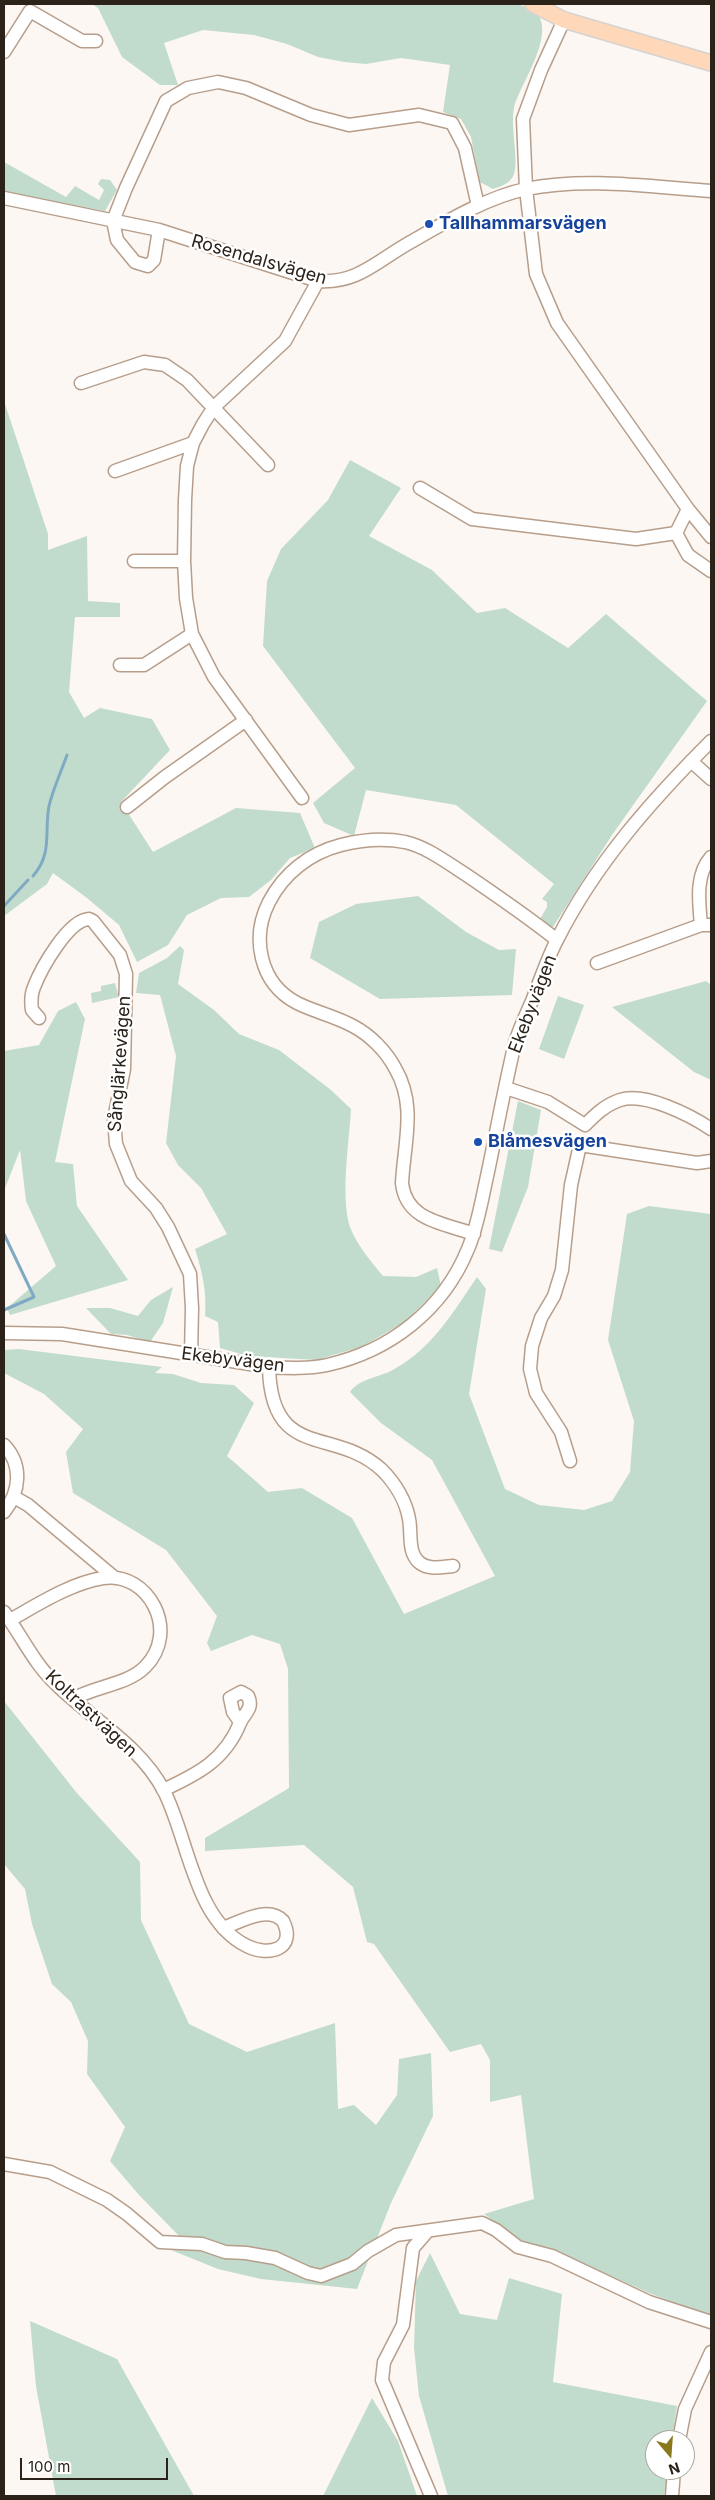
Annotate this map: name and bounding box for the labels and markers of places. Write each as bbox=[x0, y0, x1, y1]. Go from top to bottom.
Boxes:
place label: Tallhammarsvägen bbox=[439, 213, 607, 235]
marker: Tallhammarsvägen bbox=[423, 218, 435, 230]
place label: Blåmesvägen bbox=[488, 1131, 607, 1153]
marker: Blåmesvägen bbox=[472, 1136, 484, 1148]

